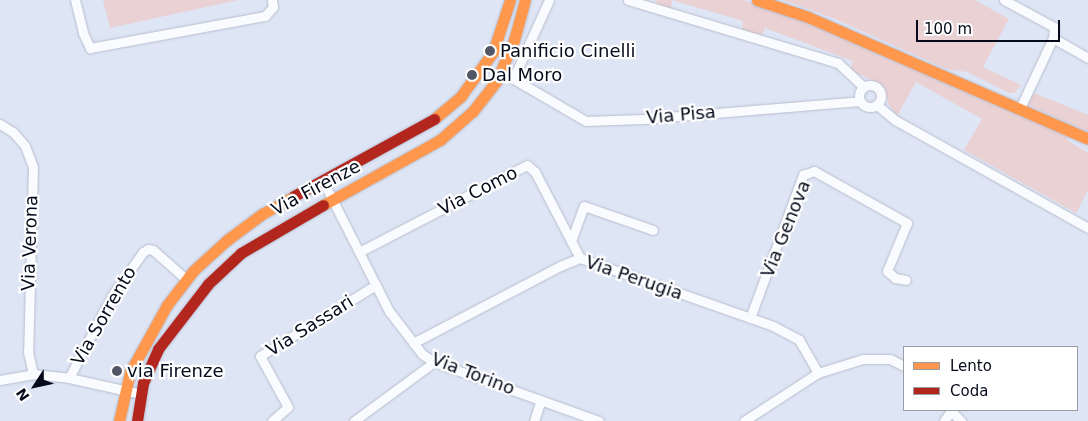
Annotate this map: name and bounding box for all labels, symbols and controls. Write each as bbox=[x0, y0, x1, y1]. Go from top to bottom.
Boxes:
scale bar bbox=[918, 10, 1062, 42]
text: 100 m bbox=[924, 20, 972, 38]
place label: Panificio Cinelli bbox=[500, 40, 636, 62]
marker: Panificio Cinelli bbox=[484, 45, 496, 57]
place label: Dal Moro bbox=[482, 64, 562, 86]
marker: Dal Moro bbox=[466, 69, 478, 81]
street label: Via Pisa bbox=[645, 101, 717, 129]
street label: Via Firenze bbox=[268, 156, 364, 220]
street label: Via Como bbox=[435, 162, 521, 220]
street label: Via Genova bbox=[757, 177, 815, 281]
street label: Via Verona bbox=[18, 195, 42, 291]
street label: Via Perugia bbox=[583, 251, 685, 305]
street label: Via Sorrento bbox=[67, 263, 141, 369]
street label: Via Sassari bbox=[263, 291, 357, 361]
legend bbox=[903, 346, 1078, 411]
street label: Via Torino bbox=[428, 348, 518, 400]
text: Lento bbox=[950, 357, 992, 375]
place label: via Firenze bbox=[127, 360, 223, 382]
north arrow bbox=[10, 361, 60, 411]
marker: via Firenze bbox=[111, 365, 123, 377]
text: Coda bbox=[950, 382, 988, 400]
text: N bbox=[13, 385, 33, 404]

